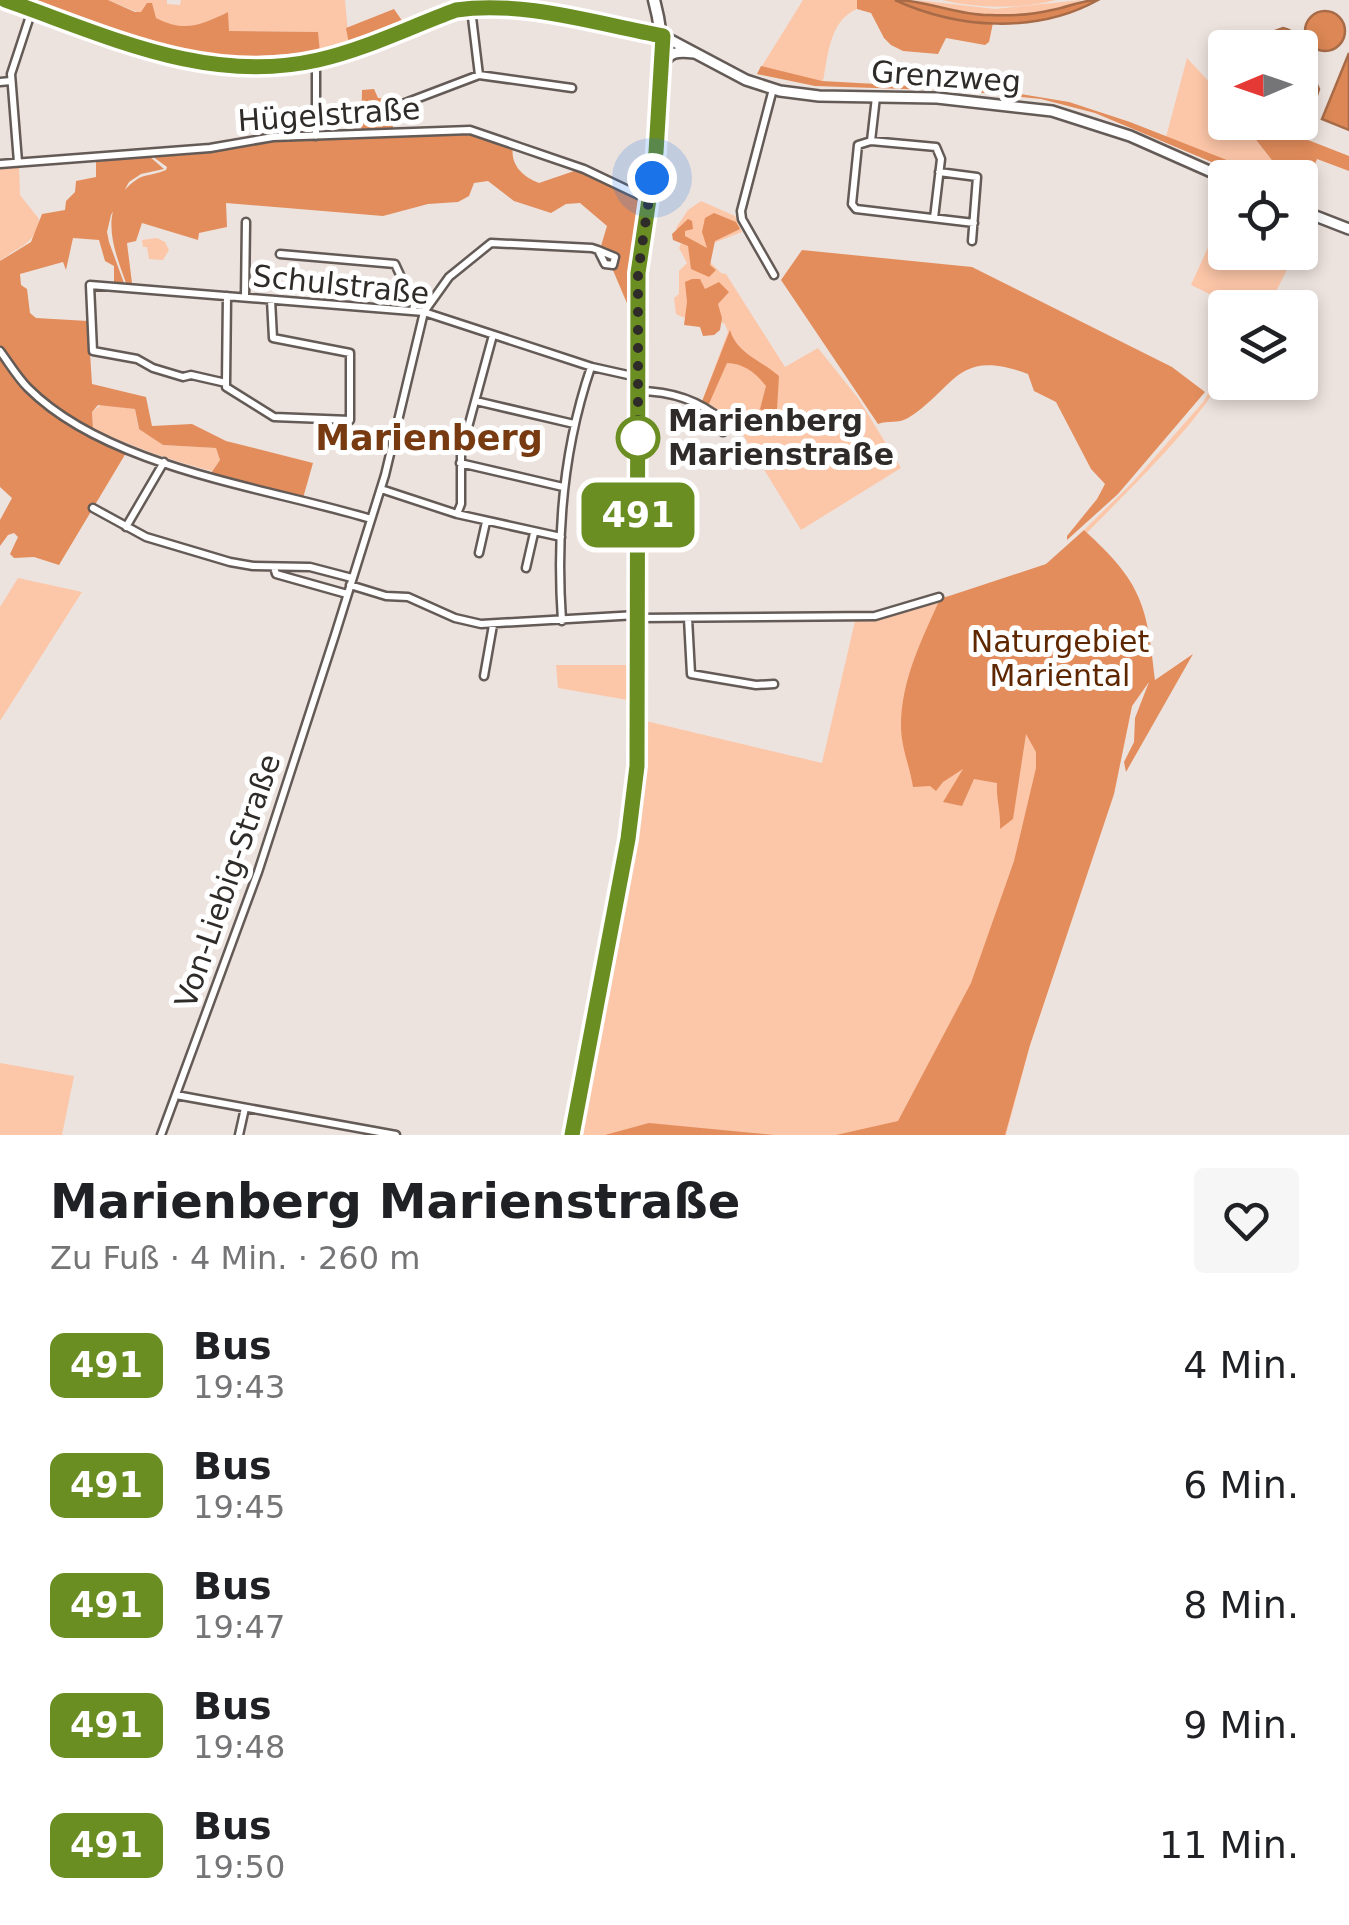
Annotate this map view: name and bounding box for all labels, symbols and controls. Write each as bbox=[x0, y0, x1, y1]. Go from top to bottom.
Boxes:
north arrow bbox=[1208, 30, 1318, 140]
map controls bbox=[1208, 30, 1318, 400]
street label: Grenzweg bbox=[870, 54, 1022, 99]
street label: Hügelstraße bbox=[237, 91, 421, 138]
your location bbox=[627, 153, 677, 203]
button: locate bbox=[1208, 160, 1318, 270]
street label: Schulstraße bbox=[251, 258, 431, 311]
button: layers bbox=[1208, 290, 1318, 400]
place label: Marienberg Marienstraße bbox=[668, 403, 894, 472]
marker: Marienberg Marienstraße bbox=[617, 417, 659, 459]
district label: Marienberg bbox=[315, 418, 543, 458]
line badge: 491 bbox=[580, 482, 696, 548]
text: 491 bbox=[601, 495, 675, 535]
park label: Naturgebiet Mariental bbox=[971, 624, 1149, 693]
street label: Von-Liebig-Straße bbox=[168, 749, 287, 1012]
button: heart bbox=[1194, 1168, 1299, 1273]
text: Marienberg Marienstraße bbox=[50, 1173, 740, 1229]
text: Zu Fuß · 4 Min. · 260 m bbox=[50, 1239, 420, 1277]
text: Bus bbox=[193, 1324, 272, 1368]
text: 4 Min. bbox=[1183, 1343, 1299, 1387]
text: 491 bbox=[70, 1345, 143, 1385]
text: 19:43 bbox=[193, 1368, 285, 1406]
text: Bus bbox=[193, 1444, 272, 1488]
text: 6 Min. bbox=[1183, 1463, 1299, 1507]
text: 491 bbox=[70, 1465, 143, 1505]
text: 19:45 bbox=[193, 1488, 285, 1526]
text: Bus bbox=[193, 1564, 272, 1608]
text: 8 Min. bbox=[1183, 1583, 1299, 1627]
text: 491 bbox=[70, 1585, 143, 1625]
text: 19:47 bbox=[193, 1608, 285, 1646]
text: Bus bbox=[193, 1684, 272, 1728]
text: 9 Min. bbox=[1183, 1703, 1299, 1747]
text: 491 bbox=[70, 1705, 143, 1745]
text: 19:48 bbox=[193, 1728, 285, 1766]
text: Bus bbox=[193, 1804, 272, 1848]
text: 11 Min. bbox=[1159, 1823, 1299, 1867]
text: 491 bbox=[70, 1825, 143, 1865]
text: 19:50 bbox=[193, 1848, 285, 1886]

